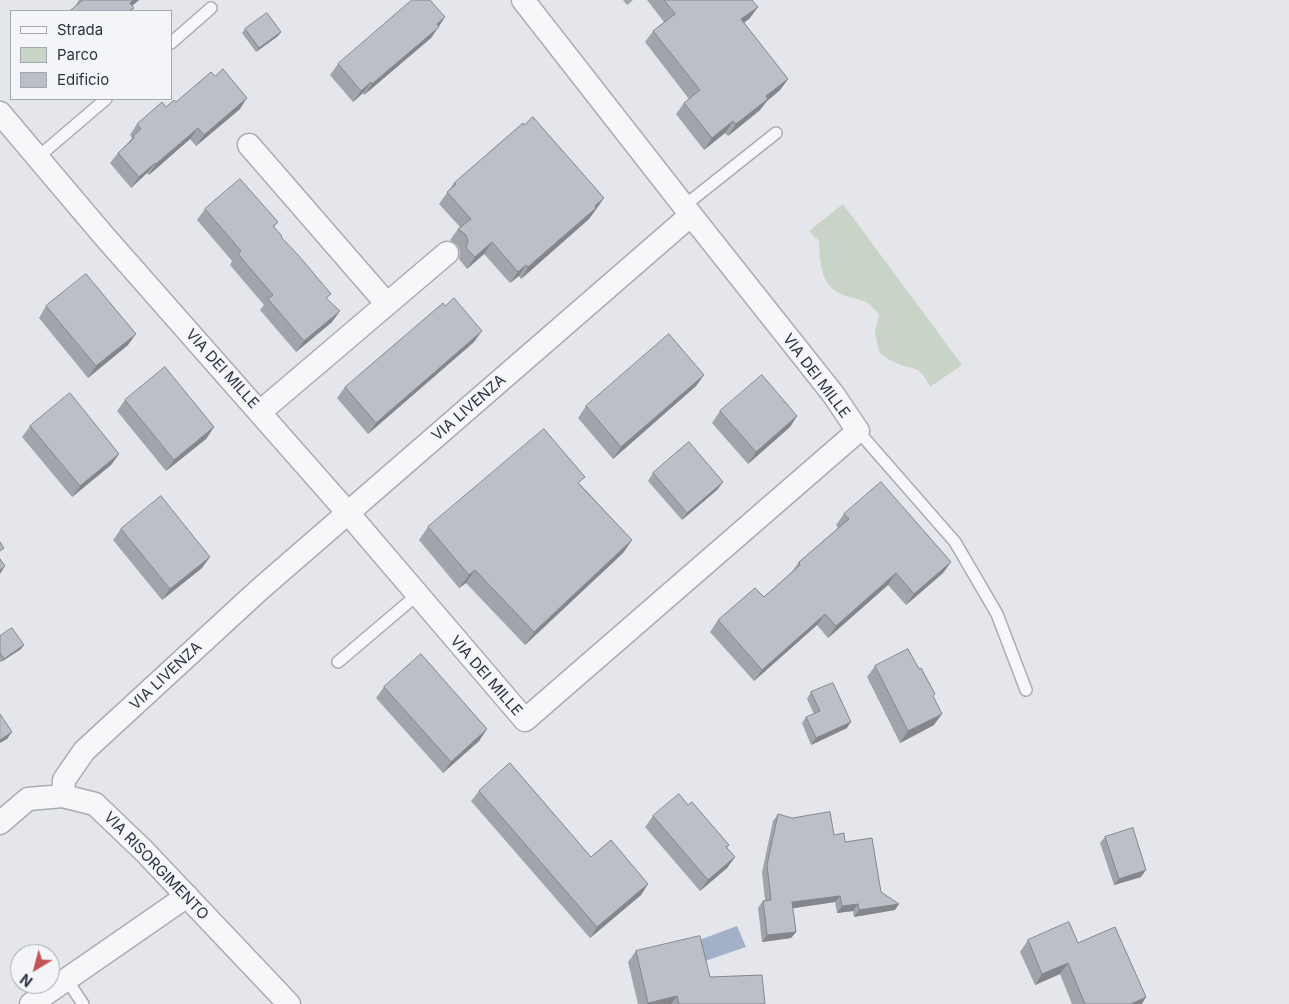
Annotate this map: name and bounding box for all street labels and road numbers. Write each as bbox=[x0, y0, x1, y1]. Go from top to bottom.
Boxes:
street label: VIA DEI MILLE bbox=[182, 326, 262, 412]
street label: VIA DEI MILLE bbox=[779, 330, 853, 422]
street label: VIA LIVENZA bbox=[428, 371, 510, 445]
street label: VIA DEI MILLE bbox=[446, 632, 526, 720]
street label: VIA LIVENZA bbox=[126, 638, 206, 714]
street label: VIA RISORGIMENTO bbox=[100, 808, 212, 924]

